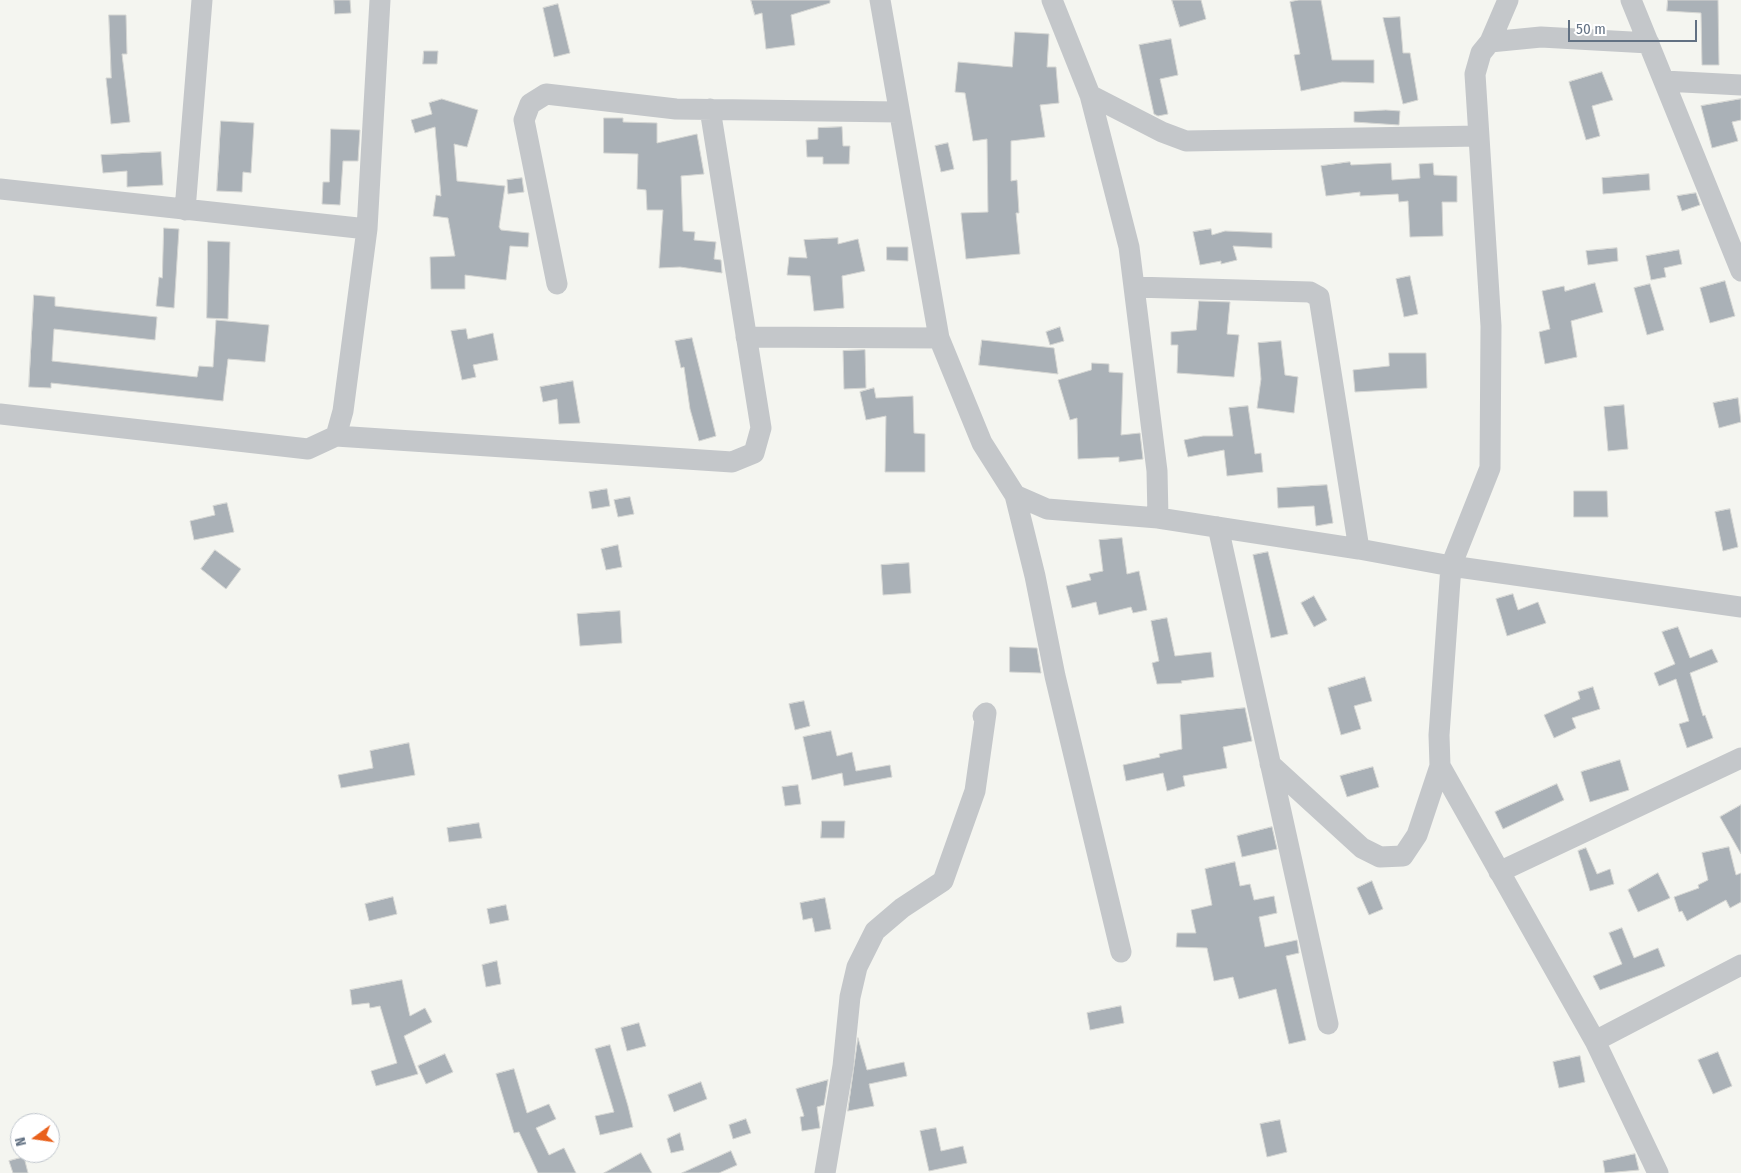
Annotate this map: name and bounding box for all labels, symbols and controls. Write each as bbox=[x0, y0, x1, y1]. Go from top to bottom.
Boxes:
scale bar bbox=[1571, 10, 1700, 42]
text: 50 m bbox=[1576, 20, 1606, 38]
north arrow bbox=[10, 1113, 60, 1163]
text: N bbox=[12, 1135, 30, 1148]

